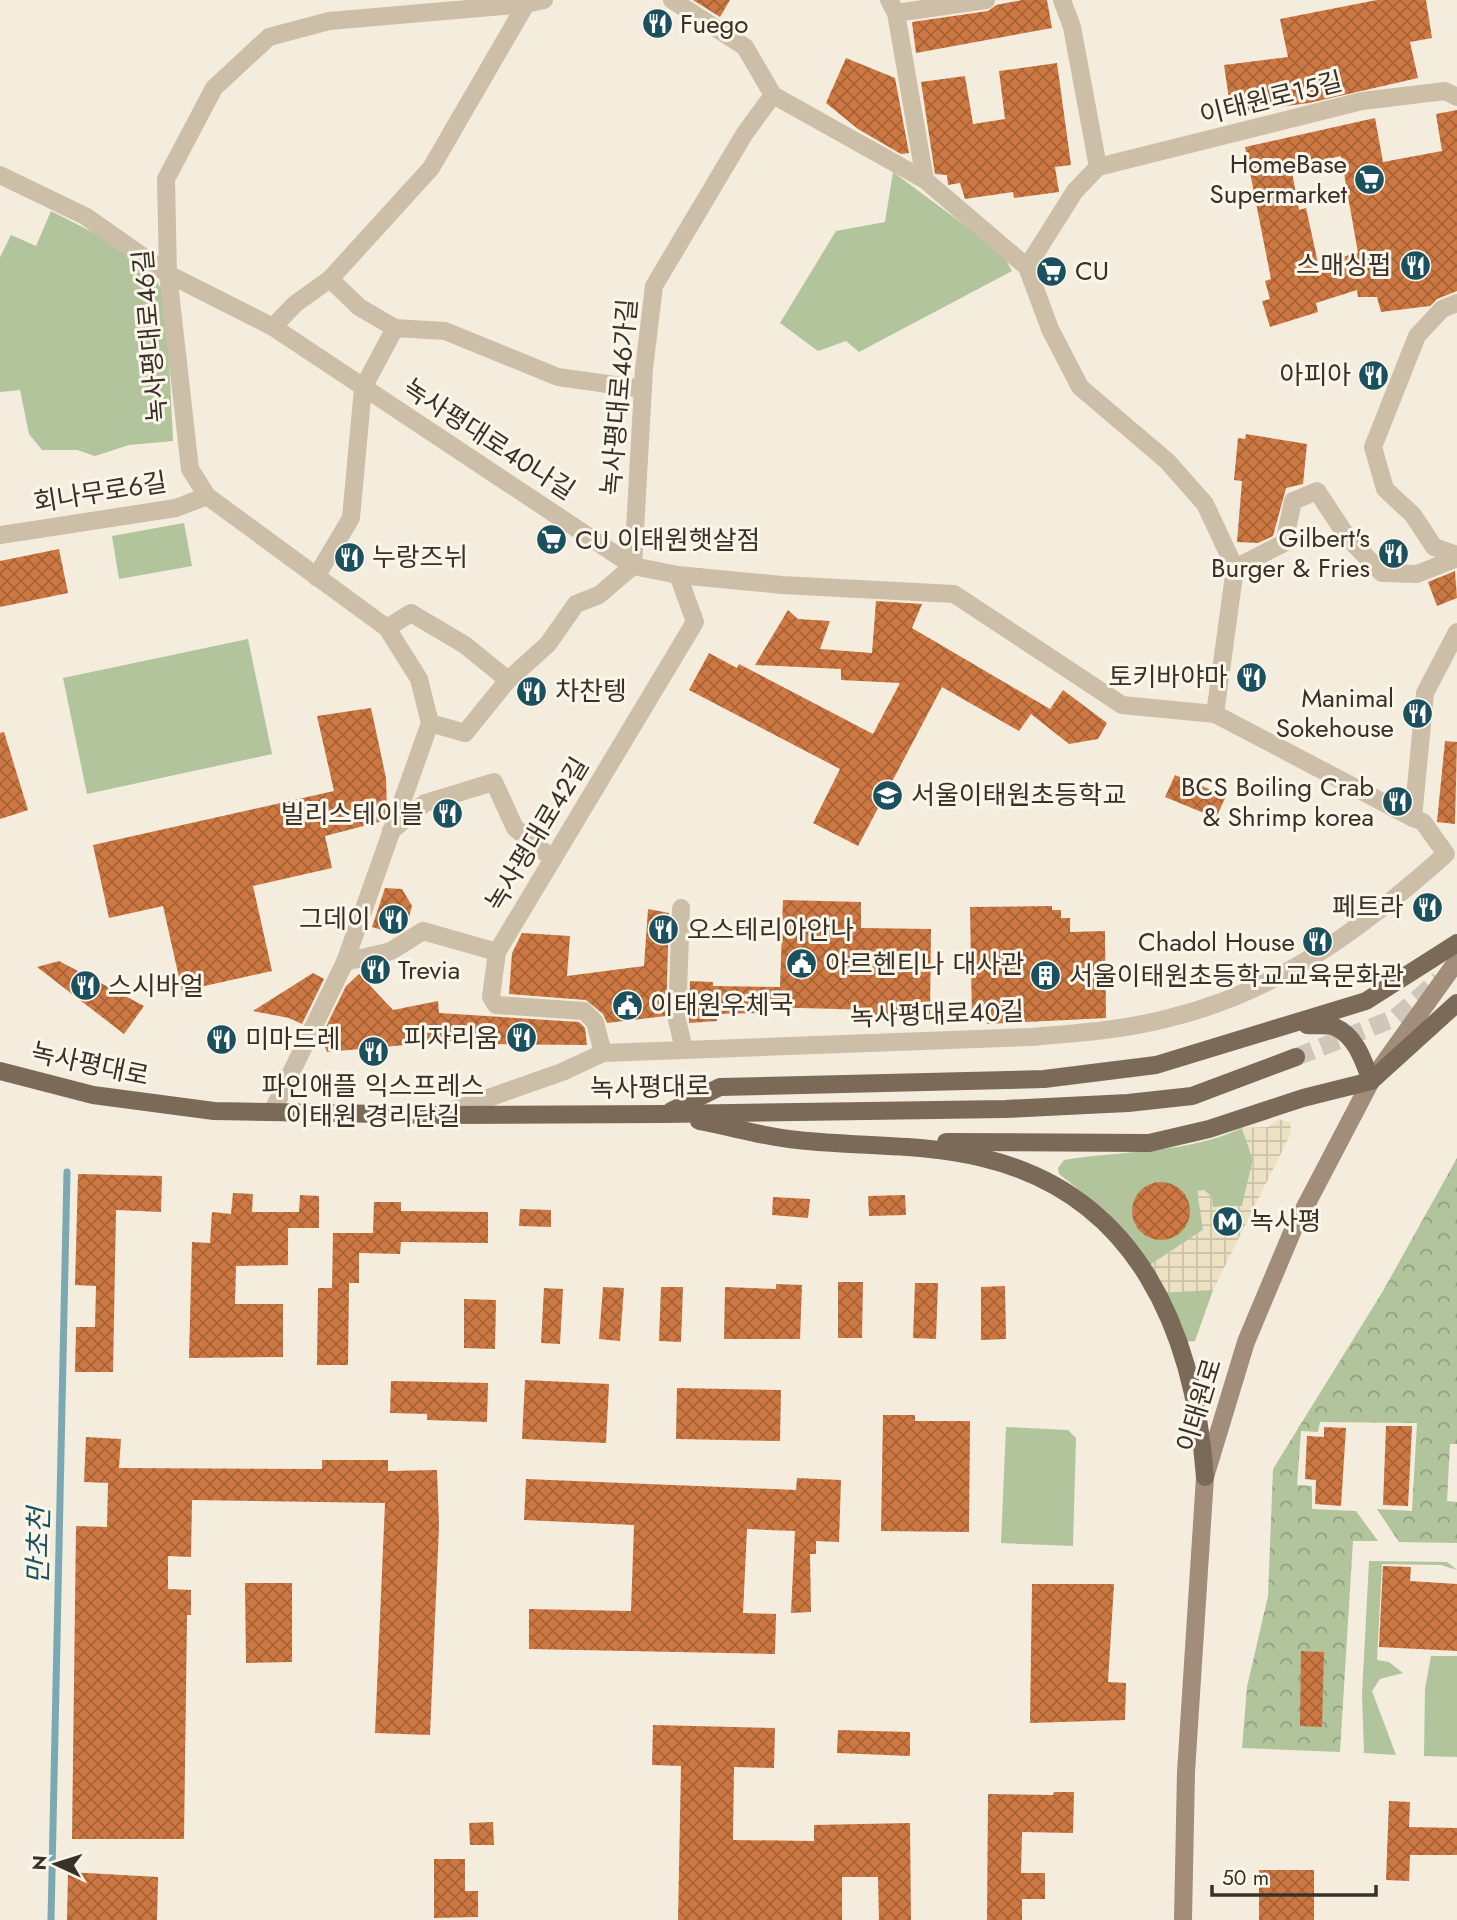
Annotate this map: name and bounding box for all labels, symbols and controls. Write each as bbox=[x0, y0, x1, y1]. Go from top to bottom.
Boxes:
place label: Fuego bbox=[680, 5, 749, 43]
restaurant icon: Fuego bbox=[640, 7, 674, 41]
street label: 이태원로15길 bbox=[1196, 62, 1346, 134]
place label: HomeBase Supermarket bbox=[1210, 145, 1348, 213]
supermarket icon: HomeBase Supermarket bbox=[1353, 162, 1387, 196]
place label: 스매싱펍 bbox=[1296, 246, 1392, 284]
street label: 녹사평대로46길 bbox=[124, 248, 176, 424]
restaurant icon: 스매싱펍 bbox=[1398, 248, 1432, 282]
place label: CU bbox=[1075, 252, 1109, 290]
supermarket icon: CU bbox=[1035, 254, 1069, 288]
street label: 녹사평대로46가길 bbox=[591, 297, 647, 497]
place label: 아피아 bbox=[1279, 356, 1351, 394]
restaurant icon: 아피아 bbox=[1357, 358, 1391, 392]
street label: 녹사평대로40나길 bbox=[396, 369, 582, 509]
street label: 회나무로6길 bbox=[31, 463, 169, 521]
place label: Gilbert's Burger & Fries bbox=[1211, 519, 1370, 587]
place label: CU 이태원햇살점 bbox=[575, 521, 760, 559]
supermarket icon: CU 이태원햇살점 bbox=[535, 523, 569, 557]
restaurant icon: Gilbert's Burger & Fries bbox=[1376, 536, 1410, 570]
place label: 누랑즈뉘 bbox=[372, 538, 468, 576]
restaurant icon: 누랑즈뉘 bbox=[332, 540, 366, 574]
place label: 토키바야마 bbox=[1108, 658, 1228, 696]
restaurant icon: 토키바야마 bbox=[1234, 660, 1268, 694]
place label: 차찬텡 bbox=[555, 672, 627, 710]
restaurant icon: 차찬텡 bbox=[515, 674, 549, 708]
place label: Manimal Sokehouse bbox=[1276, 679, 1394, 747]
restaurant icon: Manimal Sokehouse bbox=[1400, 696, 1434, 730]
street label: 녹사평대로42길 bbox=[476, 750, 598, 918]
place label: BCS Boiling Crab & Shrimp korea bbox=[1181, 768, 1374, 836]
place label: 서울이태원초등학교 bbox=[911, 776, 1126, 814]
school or university icon: 서울이태원초등학교 bbox=[871, 778, 905, 812]
restaurant icon: BCS Boiling Crab & Shrimp korea bbox=[1380, 785, 1414, 819]
place label: 빌리스테이블 bbox=[280, 795, 424, 833]
restaurant icon: 빌리스테이블 bbox=[430, 797, 464, 831]
place label: 페트라 bbox=[1332, 888, 1404, 926]
restaurant icon: 페트라 bbox=[1410, 890, 1444, 924]
place label: 그데이 bbox=[299, 900, 371, 938]
restaurant icon: 그데이 bbox=[377, 902, 411, 936]
place label: 오스테리아안나 bbox=[687, 911, 854, 949]
restaurant icon: 오스테리아안나 bbox=[647, 913, 681, 947]
place label: Chadol House bbox=[1138, 923, 1295, 961]
restaurant icon: Chadol House bbox=[1301, 925, 1335, 959]
place label: 아르헨티나 대사관 bbox=[825, 945, 1024, 983]
public building icon: 아르헨티나 대사관 bbox=[785, 947, 819, 981]
place label: Trevia bbox=[398, 951, 460, 989]
restaurant icon: Trevia bbox=[358, 953, 392, 987]
place label: 서울이태원초등학교교육문화관 bbox=[1069, 957, 1404, 995]
building icon: 서울이태원초등학교교육문화관 bbox=[1029, 959, 1063, 993]
place label: 스시바얼 bbox=[108, 967, 204, 1005]
restaurant icon: 스시바얼 bbox=[68, 969, 102, 1003]
place label: 이태원우체국 bbox=[650, 986, 794, 1024]
public building icon: 이태원우체국 bbox=[610, 988, 644, 1022]
street label: 녹사평대로40길 bbox=[849, 992, 1025, 1036]
place label: 피자리움 bbox=[403, 1019, 499, 1057]
place label: 미마드레 bbox=[245, 1020, 341, 1058]
restaurant icon: 피자리움 bbox=[505, 1021, 539, 1055]
restaurant icon: 미마드레 bbox=[205, 1022, 239, 1056]
street label: 녹사평대로 bbox=[28, 1033, 152, 1095]
restaurant icon: 파인애플 익스프레스 이태원 경리단길 bbox=[356, 1034, 390, 1068]
place label: 파인애플 익스프레스 이태원 경리단길 bbox=[261, 1067, 485, 1135]
street label: 녹사평대로 bbox=[590, 1067, 710, 1107]
place label: 녹사평 bbox=[1250, 1202, 1322, 1240]
metro station icon: 녹사평 bbox=[1210, 1204, 1244, 1238]
street label: 이태원로 bbox=[1167, 1354, 1231, 1456]
water label: 만초천 bbox=[17, 1504, 60, 1585]
north arrow bbox=[21, 1829, 91, 1899]
text: N bbox=[26, 1854, 54, 1871]
scale bar bbox=[1212, 1854, 1376, 1898]
text: 50 m bbox=[1222, 1863, 1269, 1893]

